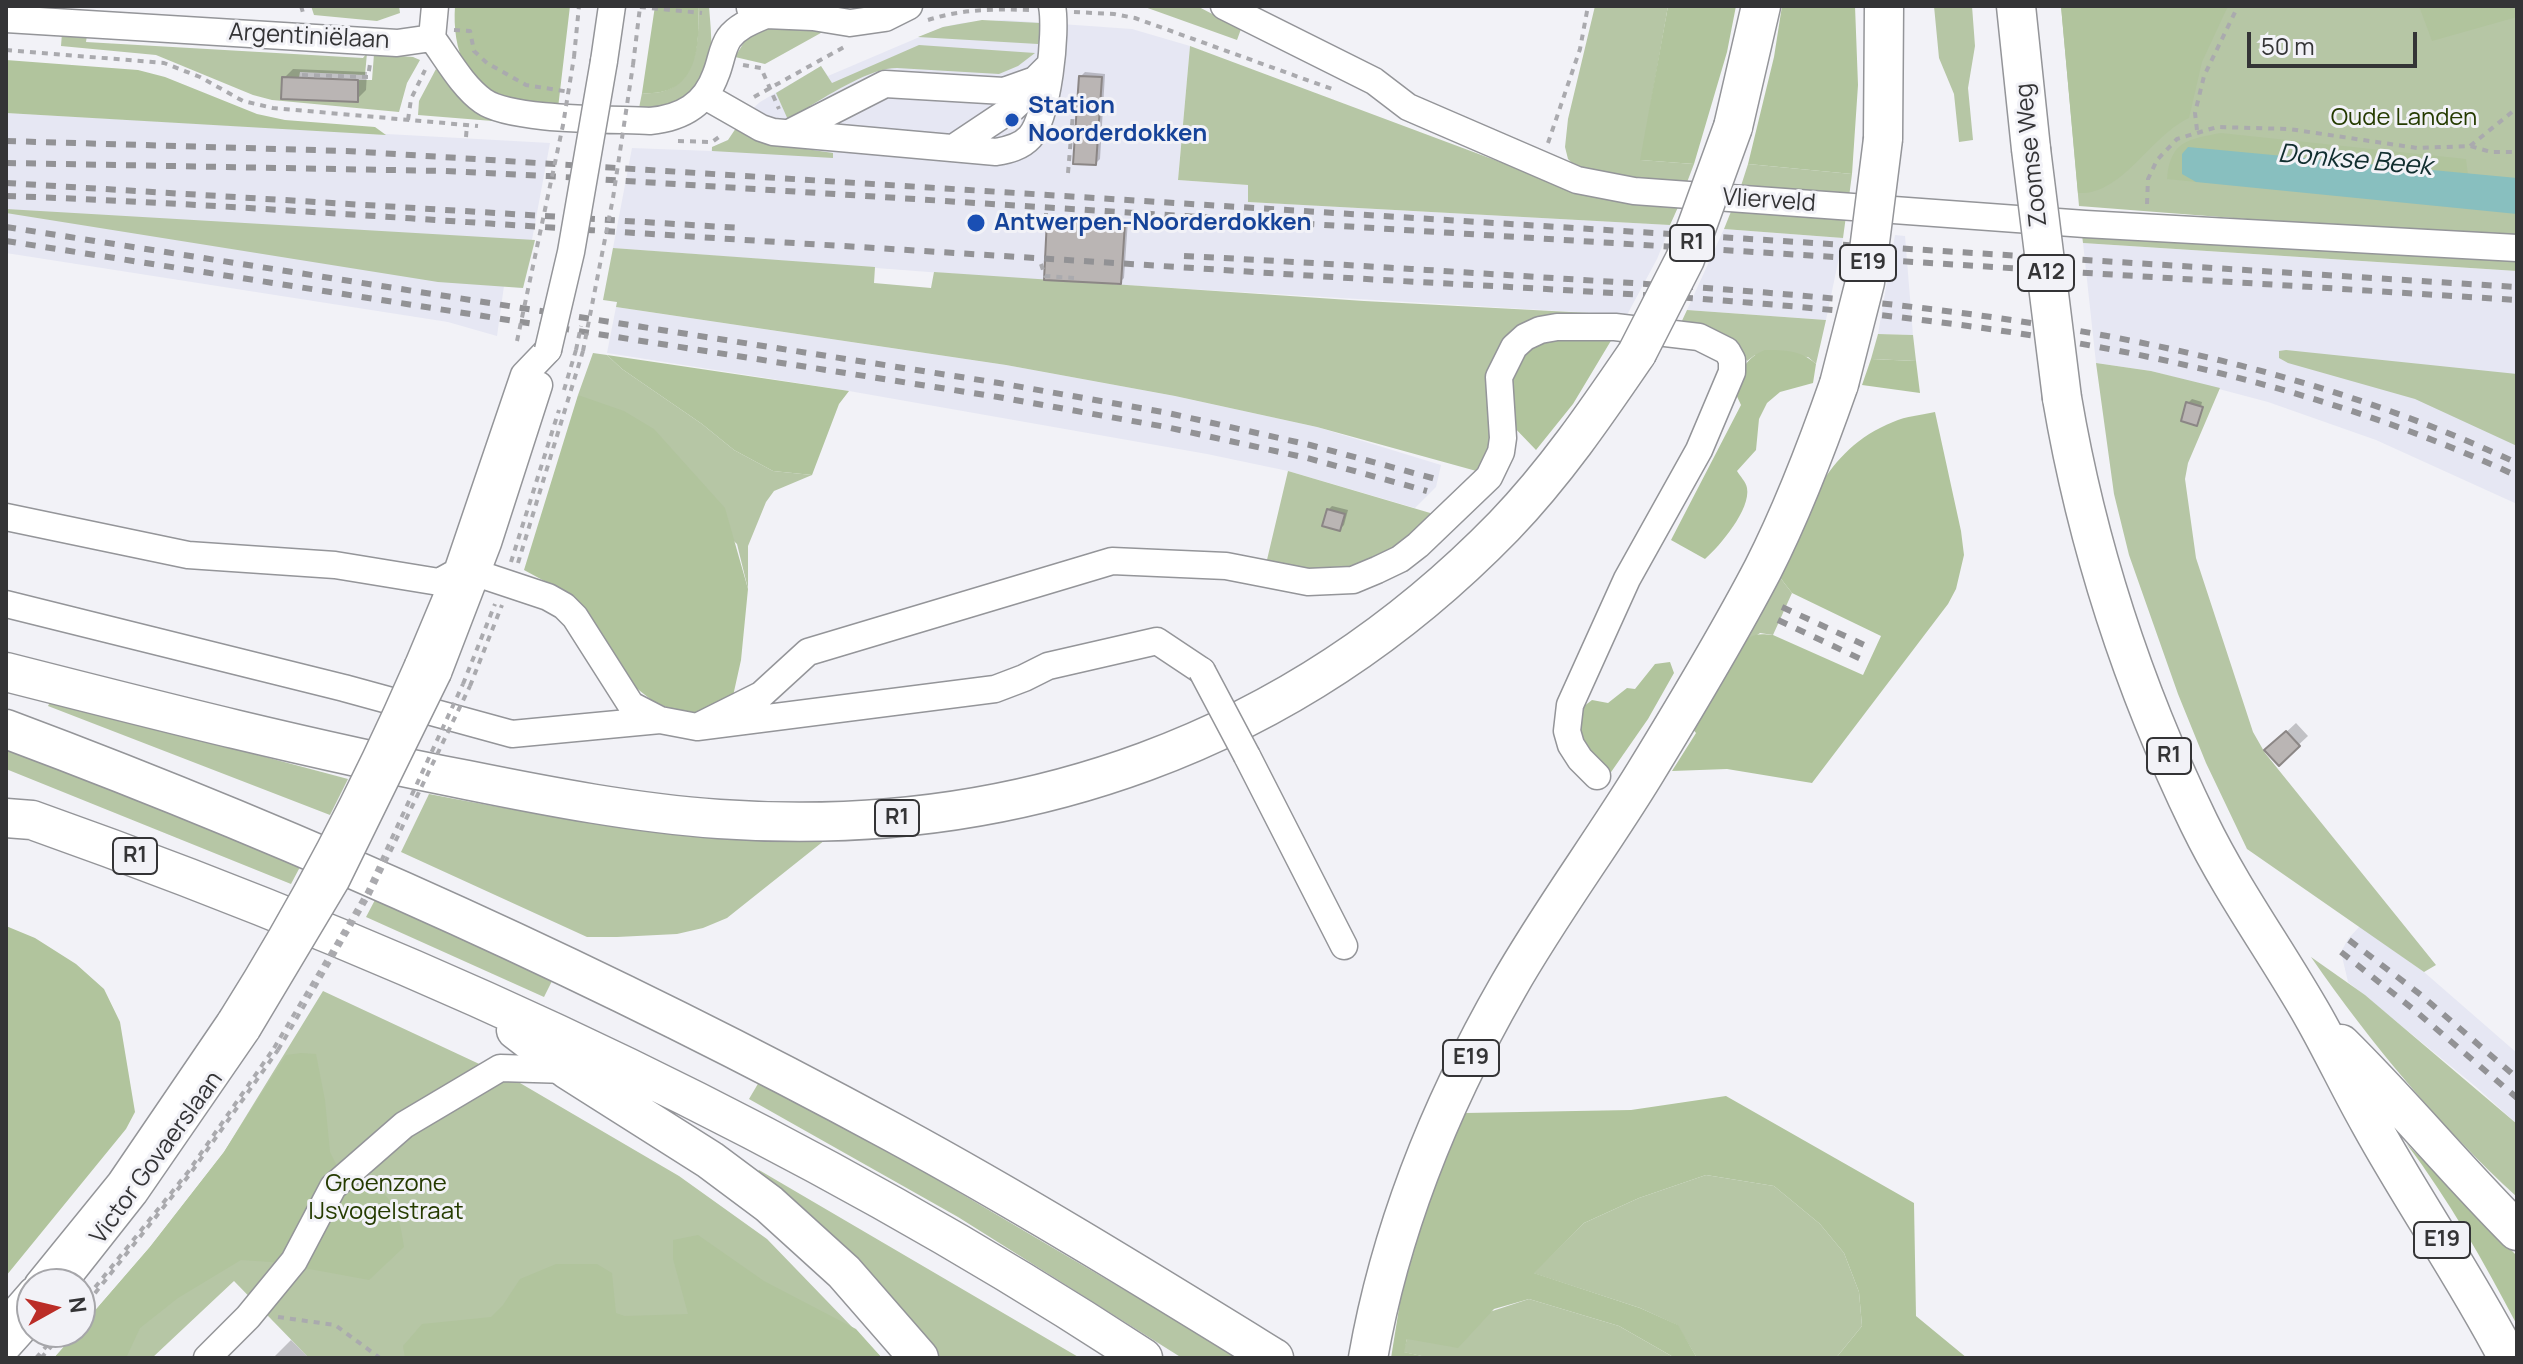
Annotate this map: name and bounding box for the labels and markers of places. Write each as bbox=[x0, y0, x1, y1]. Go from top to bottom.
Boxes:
place label: Station Noorderdokken bbox=[1028, 92, 1207, 148]
marker: Station Noorderdokken bbox=[1003, 111, 1021, 129]
place label: Antwerpen-Noorderdokken bbox=[994, 209, 1311, 237]
marker: Antwerpen-Noorderdokken bbox=[965, 212, 987, 234]

